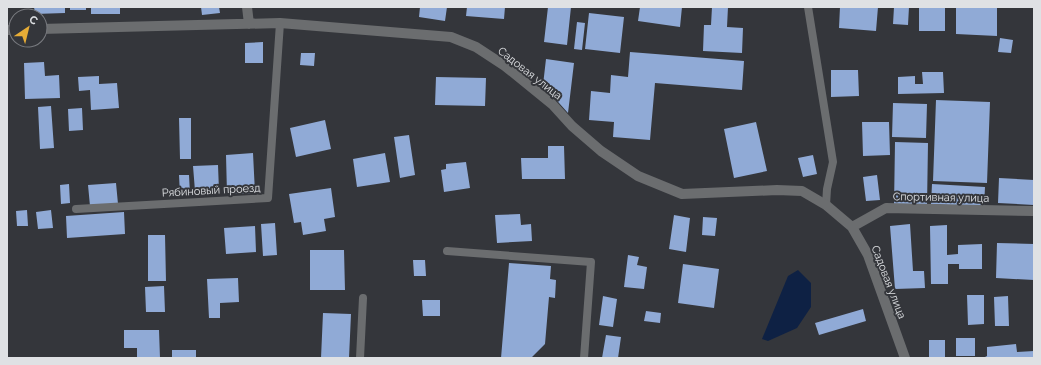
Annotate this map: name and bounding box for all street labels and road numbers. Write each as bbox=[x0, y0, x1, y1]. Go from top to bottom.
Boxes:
street label: Садовая улица bbox=[495, 44, 564, 102]
street label: Рябиновый проезд bbox=[161, 181, 261, 200]
street label: Спортивная улица bbox=[893, 190, 989, 205]
street label: Садовая улица bbox=[869, 244, 909, 321]

